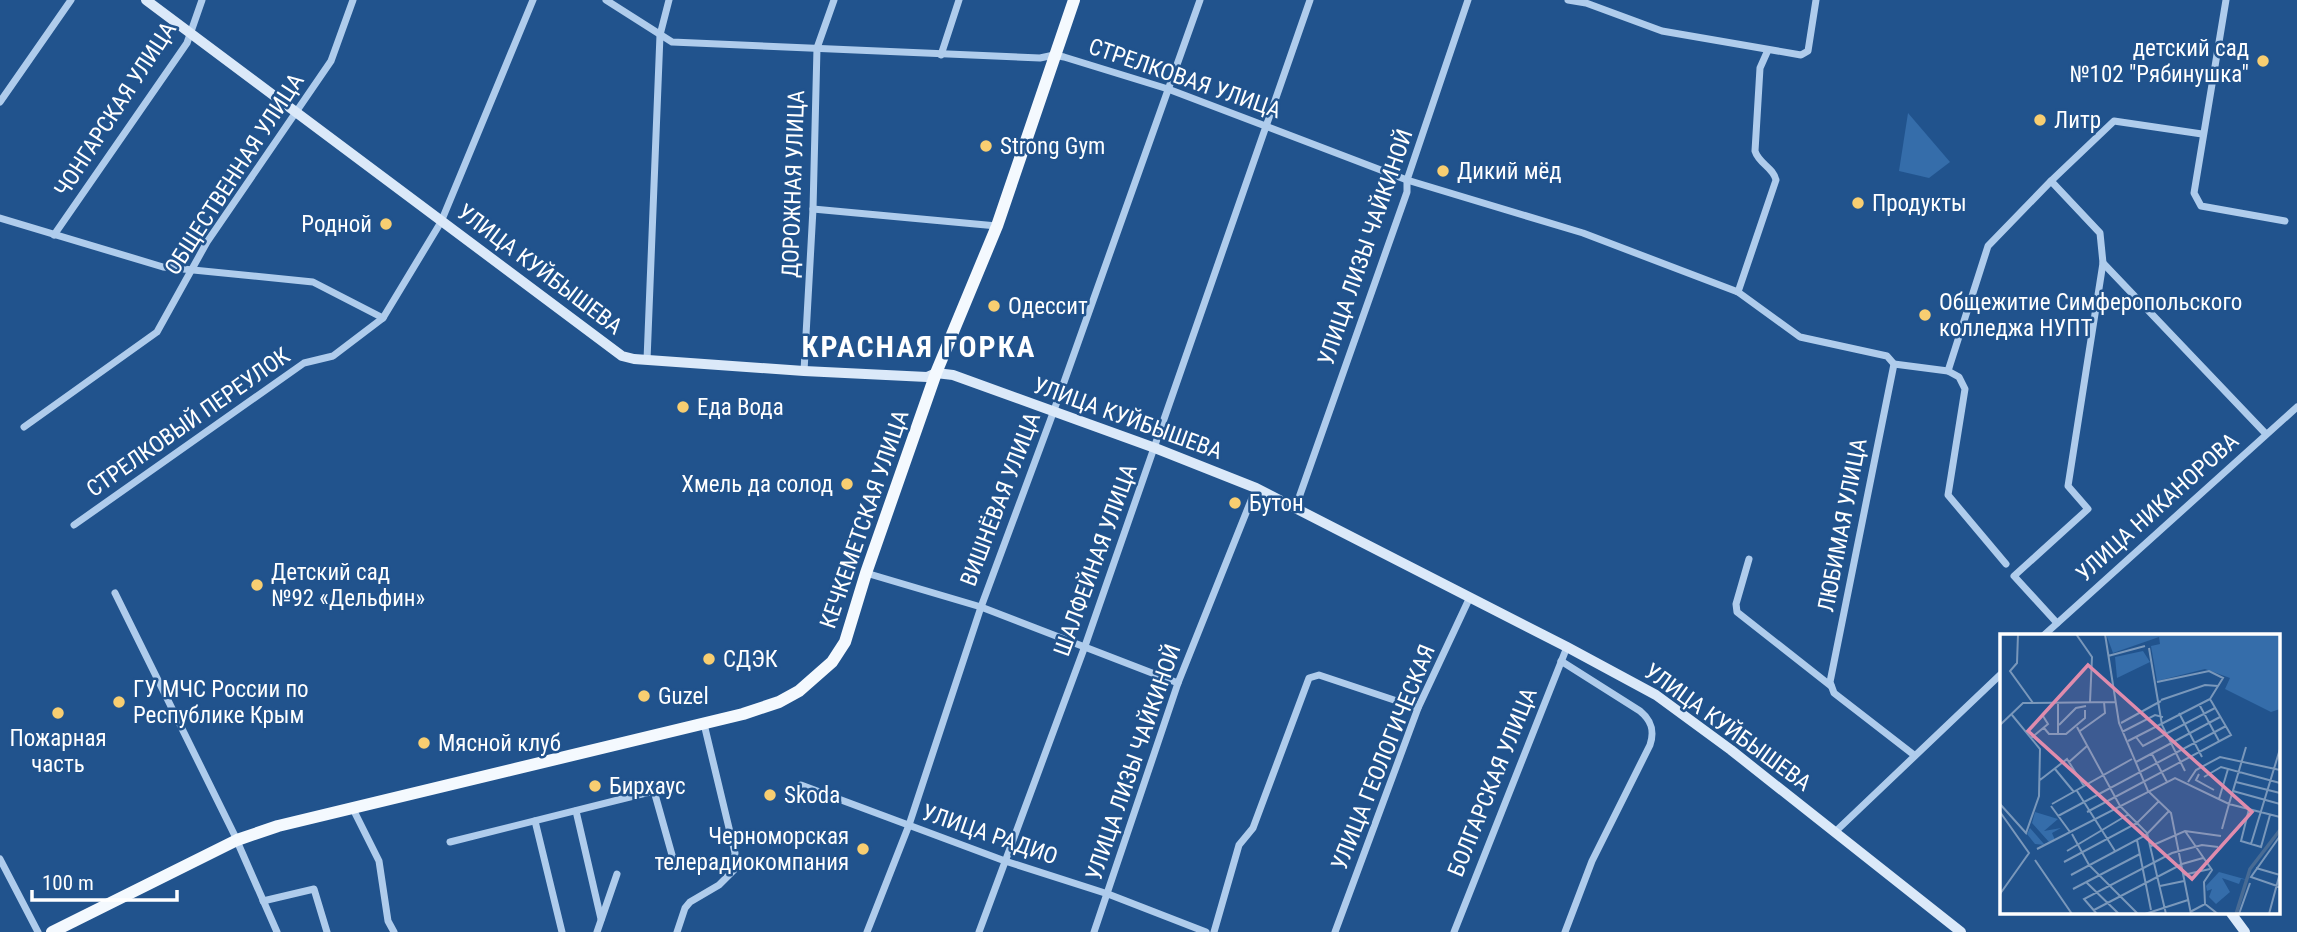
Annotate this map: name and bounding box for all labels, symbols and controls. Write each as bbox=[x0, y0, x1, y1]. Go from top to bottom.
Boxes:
street label: ЧОНГАРСКАЯ УЛИЦА bbox=[49, 17, 182, 202]
street label: СТРЕЛКОВАЯ УЛИЦА bbox=[1085, 33, 1285, 124]
place label: детский сад №102 "Рябинушка" bbox=[2069, 35, 2249, 88]
marker: детский сад №102 "Рябинушка" bbox=[2255, 53, 2271, 69]
street label: ОБЩЕСТВЕННАЯ УЛИЦА bbox=[159, 68, 310, 280]
street label: ДОРОЖНАЯ УЛИЦА bbox=[777, 90, 810, 278]
place label: Литр bbox=[2054, 107, 2101, 134]
marker: Литр bbox=[2032, 112, 2048, 128]
street label: УЛИЦА ЛИЗЫ ЧАЙКИНОЙ bbox=[1311, 125, 1419, 369]
place label: Strong Gym bbox=[1000, 133, 1105, 160]
marker: Strong Gym bbox=[978, 138, 994, 154]
place label: Дикий мёд bbox=[1457, 158, 1562, 185]
marker: Дикий мёд bbox=[1435, 163, 1451, 179]
place label: Продукты bbox=[1872, 190, 1967, 217]
marker: Продукты bbox=[1850, 195, 1866, 211]
street label: УЛИЦА КУЙБЫШЕВА bbox=[452, 198, 628, 340]
place label: Родной bbox=[301, 211, 372, 238]
marker: Родной bbox=[378, 216, 394, 232]
place label: Общежитие Симферопольского колледжа НУПТ bbox=[1939, 289, 2242, 342]
place label: Одессит bbox=[1008, 293, 1088, 320]
marker: Одессит bbox=[986, 298, 1002, 314]
marker: Общежитие Симферопольского колледжа НУПТ bbox=[1917, 307, 1933, 323]
district label: КРАСНАЯ ГОРКА bbox=[802, 329, 1036, 364]
street label: СТРЕЛКОВЫЙ ПЕРЕУЛОК bbox=[81, 341, 295, 503]
street label: УЛИЦА КУЙБЫШЕВА bbox=[1029, 371, 1227, 465]
place label: Еда Вода bbox=[697, 394, 784, 421]
marker: Еда Вода bbox=[675, 399, 691, 415]
street label: КЕЧКЕМЕТСКАЯ УЛИЦА bbox=[814, 406, 915, 632]
street label: ВИШНЁВАЯ УЛИЦА bbox=[955, 409, 1046, 590]
street label: УЛИЦА НИКАНОРОВА bbox=[2071, 427, 2244, 587]
street label: ЛЮБИМАЯ УЛИЦА bbox=[1812, 436, 1873, 614]
street label: ШАЛФЕЙНАЯ УЛИЦА bbox=[1047, 460, 1143, 660]
place label: Хмель да солод bbox=[681, 471, 833, 498]
marker: Хмель да солод bbox=[839, 476, 855, 492]
place label: Бутон bbox=[1249, 490, 1304, 517]
marker: Бутон bbox=[1227, 495, 1243, 511]
place label: Детский сад №92 «Дельфин» bbox=[271, 559, 425, 612]
marker: Детский сад №92 «Дельфин» bbox=[249, 577, 265, 593]
inset map bbox=[2000, 634, 2280, 914]
street label: УЛИЦА ЛИЗЫ ЧАЙКИНОЙ bbox=[1079, 640, 1187, 884]
street label: УЛИЦА ГЕОЛОГИЧЕСКАЯ bbox=[1326, 641, 1441, 874]
place label: СДЭК bbox=[723, 646, 778, 673]
marker: СДЭК bbox=[701, 651, 717, 667]
street label: УЛИЦА КУЙБЫШЕВА bbox=[1639, 657, 1817, 797]
place label: ГУ МЧС России по Республике Крым bbox=[133, 676, 309, 729]
place label: Guzel bbox=[658, 683, 709, 710]
street label: БОЛГАРСКАЯ УЛИЦА bbox=[1442, 684, 1543, 881]
marker: Guzel bbox=[636, 688, 652, 704]
marker: ГУ МЧС России по Республике Крым bbox=[111, 694, 127, 710]
marker: Пожарная часть bbox=[50, 705, 66, 721]
place label: Пожарная часть bbox=[10, 725, 107, 778]
place label: Мясной клуб bbox=[438, 730, 561, 757]
marker: Мясной клуб bbox=[416, 735, 432, 751]
place label: Бирхаус bbox=[609, 773, 686, 800]
marker: Бирхаус bbox=[587, 778, 603, 794]
place label: Skoda bbox=[784, 782, 840, 809]
marker: Skoda bbox=[762, 787, 778, 803]
street label: УЛИЦА РАДИО bbox=[918, 799, 1061, 870]
place label: Черноморская телерадиокомпания bbox=[654, 823, 849, 876]
marker: Черноморская телерадиокомпания bbox=[855, 841, 871, 857]
scale bar bbox=[32, 858, 177, 902]
text: 100 m bbox=[42, 871, 94, 895]

